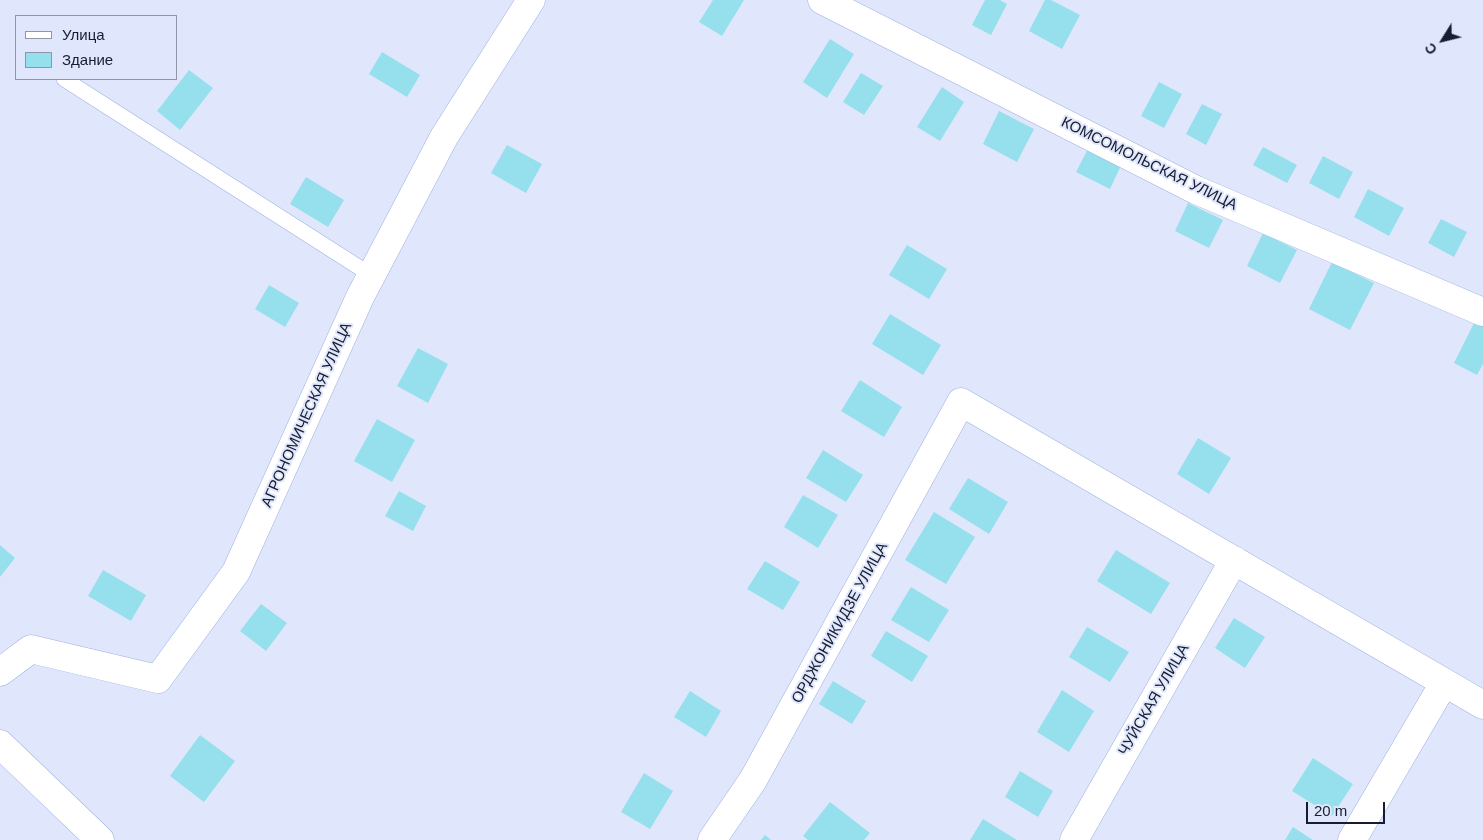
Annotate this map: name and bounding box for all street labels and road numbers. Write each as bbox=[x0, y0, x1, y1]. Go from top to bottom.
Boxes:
street label: КОМСОМОЛЬСКАЯ УЛИЦА bbox=[1058, 113, 1240, 215]
street label: АГРОНОМИЧЕСКАЯ УЛИЦА bbox=[258, 320, 356, 510]
street label: ОРДЖОНИКИДЗЕ УЛИЦА bbox=[788, 539, 892, 707]
street label: ЧУЙСКАЯ УЛИЦА bbox=[1115, 641, 1193, 759]

